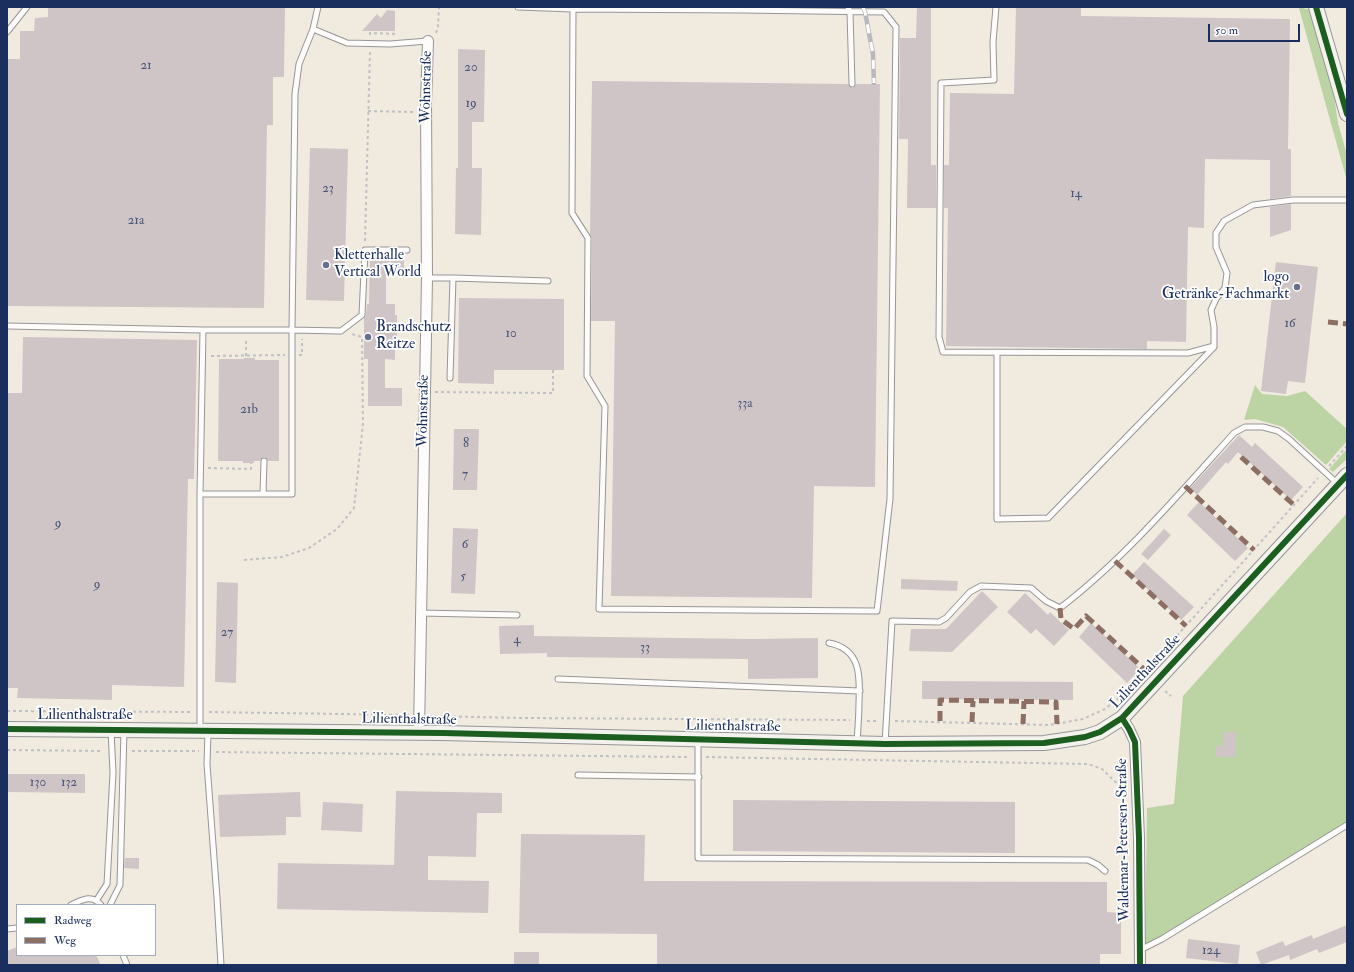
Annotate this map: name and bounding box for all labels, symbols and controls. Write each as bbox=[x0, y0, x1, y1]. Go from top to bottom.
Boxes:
scale bar bbox=[1210, 16, 1302, 42]
text: 50 m bbox=[1215, 23, 1238, 38]
street label: Wohnstraße bbox=[417, 50, 437, 124]
house number: 21 bbox=[140, 58, 152, 74]
house number: 20 bbox=[464, 60, 478, 76]
house number: 19 bbox=[465, 96, 477, 112]
house number: 23 bbox=[322, 181, 334, 197]
house number: 14 bbox=[1070, 186, 1082, 202]
house number: 21a bbox=[128, 213, 144, 229]
place label: Kletterhalle Vertical World bbox=[334, 247, 421, 282]
marker: Kletterhalle Vertical World bbox=[321, 260, 331, 270]
place label: logo Getränke-Fachmarkt bbox=[1162, 269, 1289, 304]
marker: logo Getränke-Fachmarkt bbox=[1292, 282, 1302, 292]
house number: 16 bbox=[1284, 316, 1296, 332]
place label: Brandschutz Reitze bbox=[376, 319, 451, 354]
house number: 10 bbox=[505, 326, 517, 342]
marker: Brandschutz Reitze bbox=[363, 332, 373, 342]
street label: Wohnstraße bbox=[414, 374, 434, 448]
house number: 33a bbox=[737, 396, 753, 412]
house number: 21b bbox=[240, 402, 258, 418]
house number: 8 bbox=[463, 436, 469, 452]
house number: 7 bbox=[462, 467, 468, 483]
house number: 9 bbox=[55, 516, 61, 532]
house number: 6 bbox=[462, 537, 468, 553]
house number: 5 bbox=[460, 569, 466, 585]
house number: 9 bbox=[94, 577, 100, 593]
house number: 27 bbox=[221, 625, 233, 641]
street label: Lilienthalstraße bbox=[1107, 631, 1185, 713]
house number: 4 bbox=[513, 632, 521, 648]
house number: 33 bbox=[640, 640, 650, 656]
street label: Lilienthalstraße bbox=[37, 707, 133, 725]
street label: Lilienthalstraße bbox=[361, 710, 457, 730]
street label: Lilienthalstraße bbox=[685, 717, 781, 737]
street label: Waldemar-Petersen-Straße bbox=[1114, 758, 1134, 922]
house number: 130 bbox=[30, 775, 46, 791]
house number: 132 bbox=[61, 775, 77, 791]
legend bbox=[16, 904, 156, 956]
text: Radweg bbox=[54, 913, 92, 928]
text: Weg bbox=[54, 933, 76, 948]
house number: 124 bbox=[1202, 943, 1220, 959]

